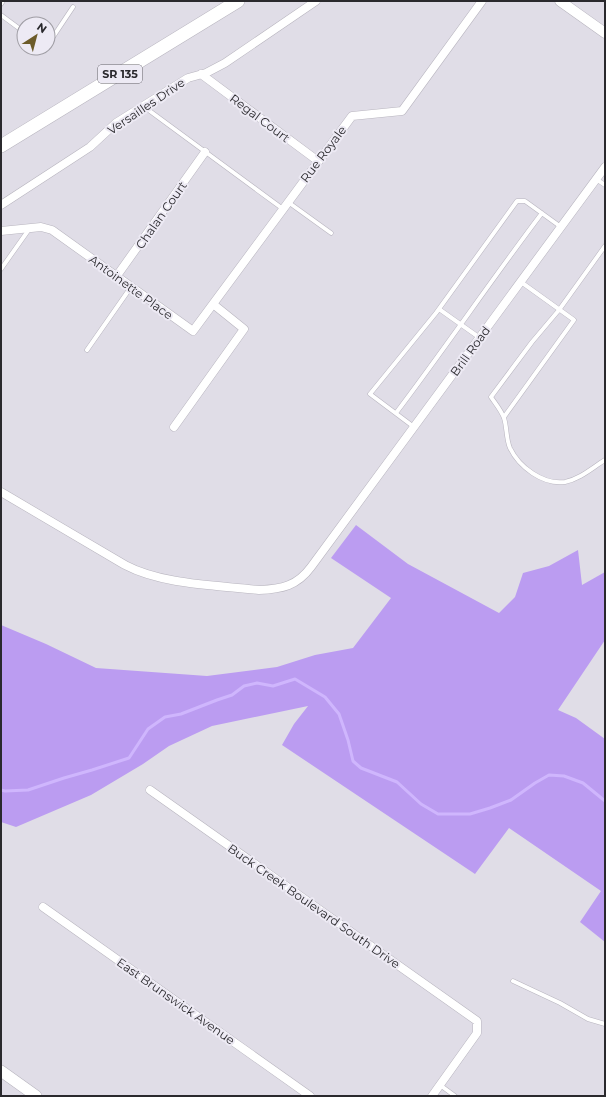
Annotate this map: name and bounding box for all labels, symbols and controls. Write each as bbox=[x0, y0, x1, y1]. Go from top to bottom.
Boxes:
north arrow bbox=[16, 16, 56, 56]
text: N bbox=[34, 20, 50, 36]
road number: SR 135 bbox=[98, 65, 142, 83]
street label: Versailles Drive bbox=[104, 75, 188, 137]
street label: Regal Court bbox=[227, 91, 293, 146]
street label: Rue Royale bbox=[297, 123, 349, 185]
street label: Chalan Court bbox=[132, 178, 190, 252]
street label: Antoinette Place bbox=[86, 252, 176, 322]
street label: Brill Road bbox=[447, 323, 493, 379]
street label: Buck Creek Boulevard South Drive bbox=[225, 841, 403, 971]
street label: East Brunswick Avenue bbox=[114, 954, 238, 1048]

